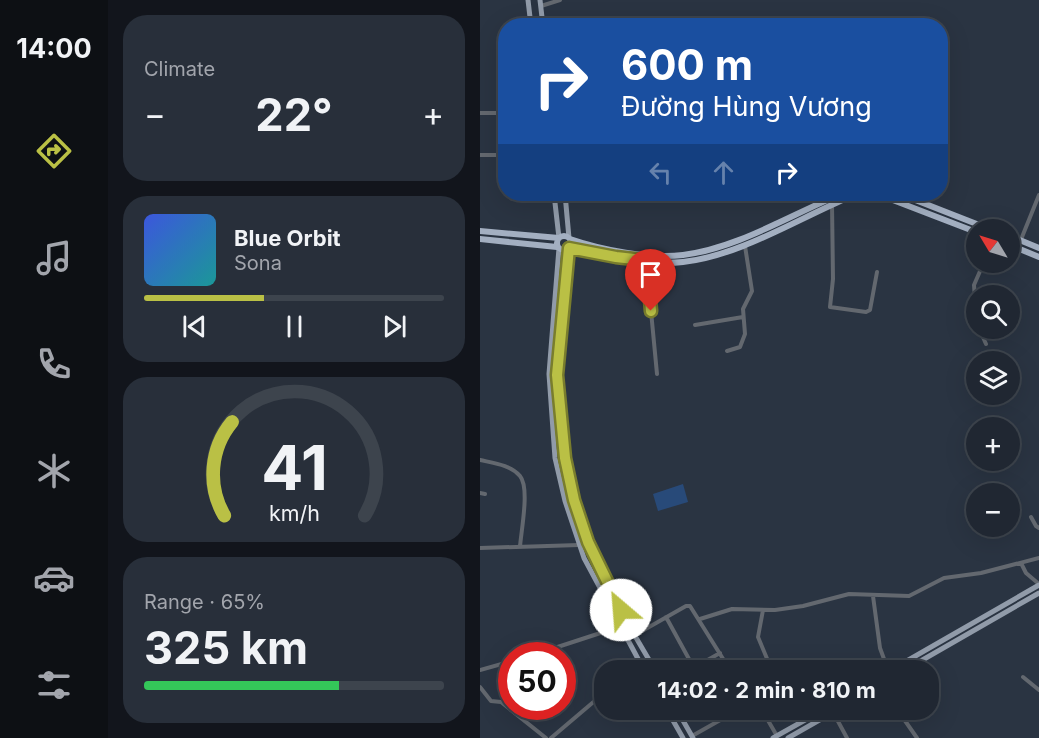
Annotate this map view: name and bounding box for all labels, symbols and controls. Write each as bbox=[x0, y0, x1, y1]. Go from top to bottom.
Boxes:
text: 14:00 bbox=[16, 32, 92, 65]
text: 600 m bbox=[621, 39, 753, 90]
icon: right bbox=[522, 42, 600, 120]
text: Climate bbox=[144, 57, 215, 81]
text: 22° bbox=[255, 87, 333, 142]
text: Đường Hùng Vương bbox=[621, 90, 872, 123]
text: − bbox=[144, 94, 166, 134]
text: + bbox=[422, 94, 444, 134]
icon: directions bbox=[33, 130, 75, 172]
icon: left bbox=[644, 156, 677, 189]
icon: ahead bbox=[707, 156, 740, 189]
icon: right bbox=[770, 156, 803, 189]
north arrow bbox=[966, 219, 1020, 273]
map controls bbox=[966, 219, 1020, 537]
text: Blue Orbit bbox=[234, 225, 341, 251]
icon: music bbox=[33, 237, 75, 279]
pin bbox=[625, 249, 676, 311]
text: Sona bbox=[234, 251, 282, 275]
icon: arrive bbox=[634, 258, 667, 291]
button: search bbox=[966, 285, 1020, 339]
icon: previous bbox=[178, 310, 211, 343]
icon: pause bbox=[278, 310, 311, 343]
icon: next bbox=[378, 310, 411, 343]
icon: phone bbox=[33, 343, 75, 385]
button: layers bbox=[966, 351, 1020, 405]
button: + bbox=[966, 417, 1020, 471]
text: 41 bbox=[261, 431, 327, 506]
icon: climate bbox=[33, 450, 75, 492]
button: − bbox=[966, 483, 1020, 537]
text: km/h bbox=[269, 501, 319, 527]
icon: car bbox=[33, 557, 75, 599]
position arrow bbox=[589, 578, 653, 642]
text: Range · 65% bbox=[144, 590, 265, 614]
text: 325 km bbox=[144, 620, 308, 675]
speed limit sign: 50 bbox=[498, 642, 576, 720]
icon: filters bbox=[33, 664, 75, 706]
text: 14:02 · 2 min · 810 m bbox=[657, 677, 876, 703]

